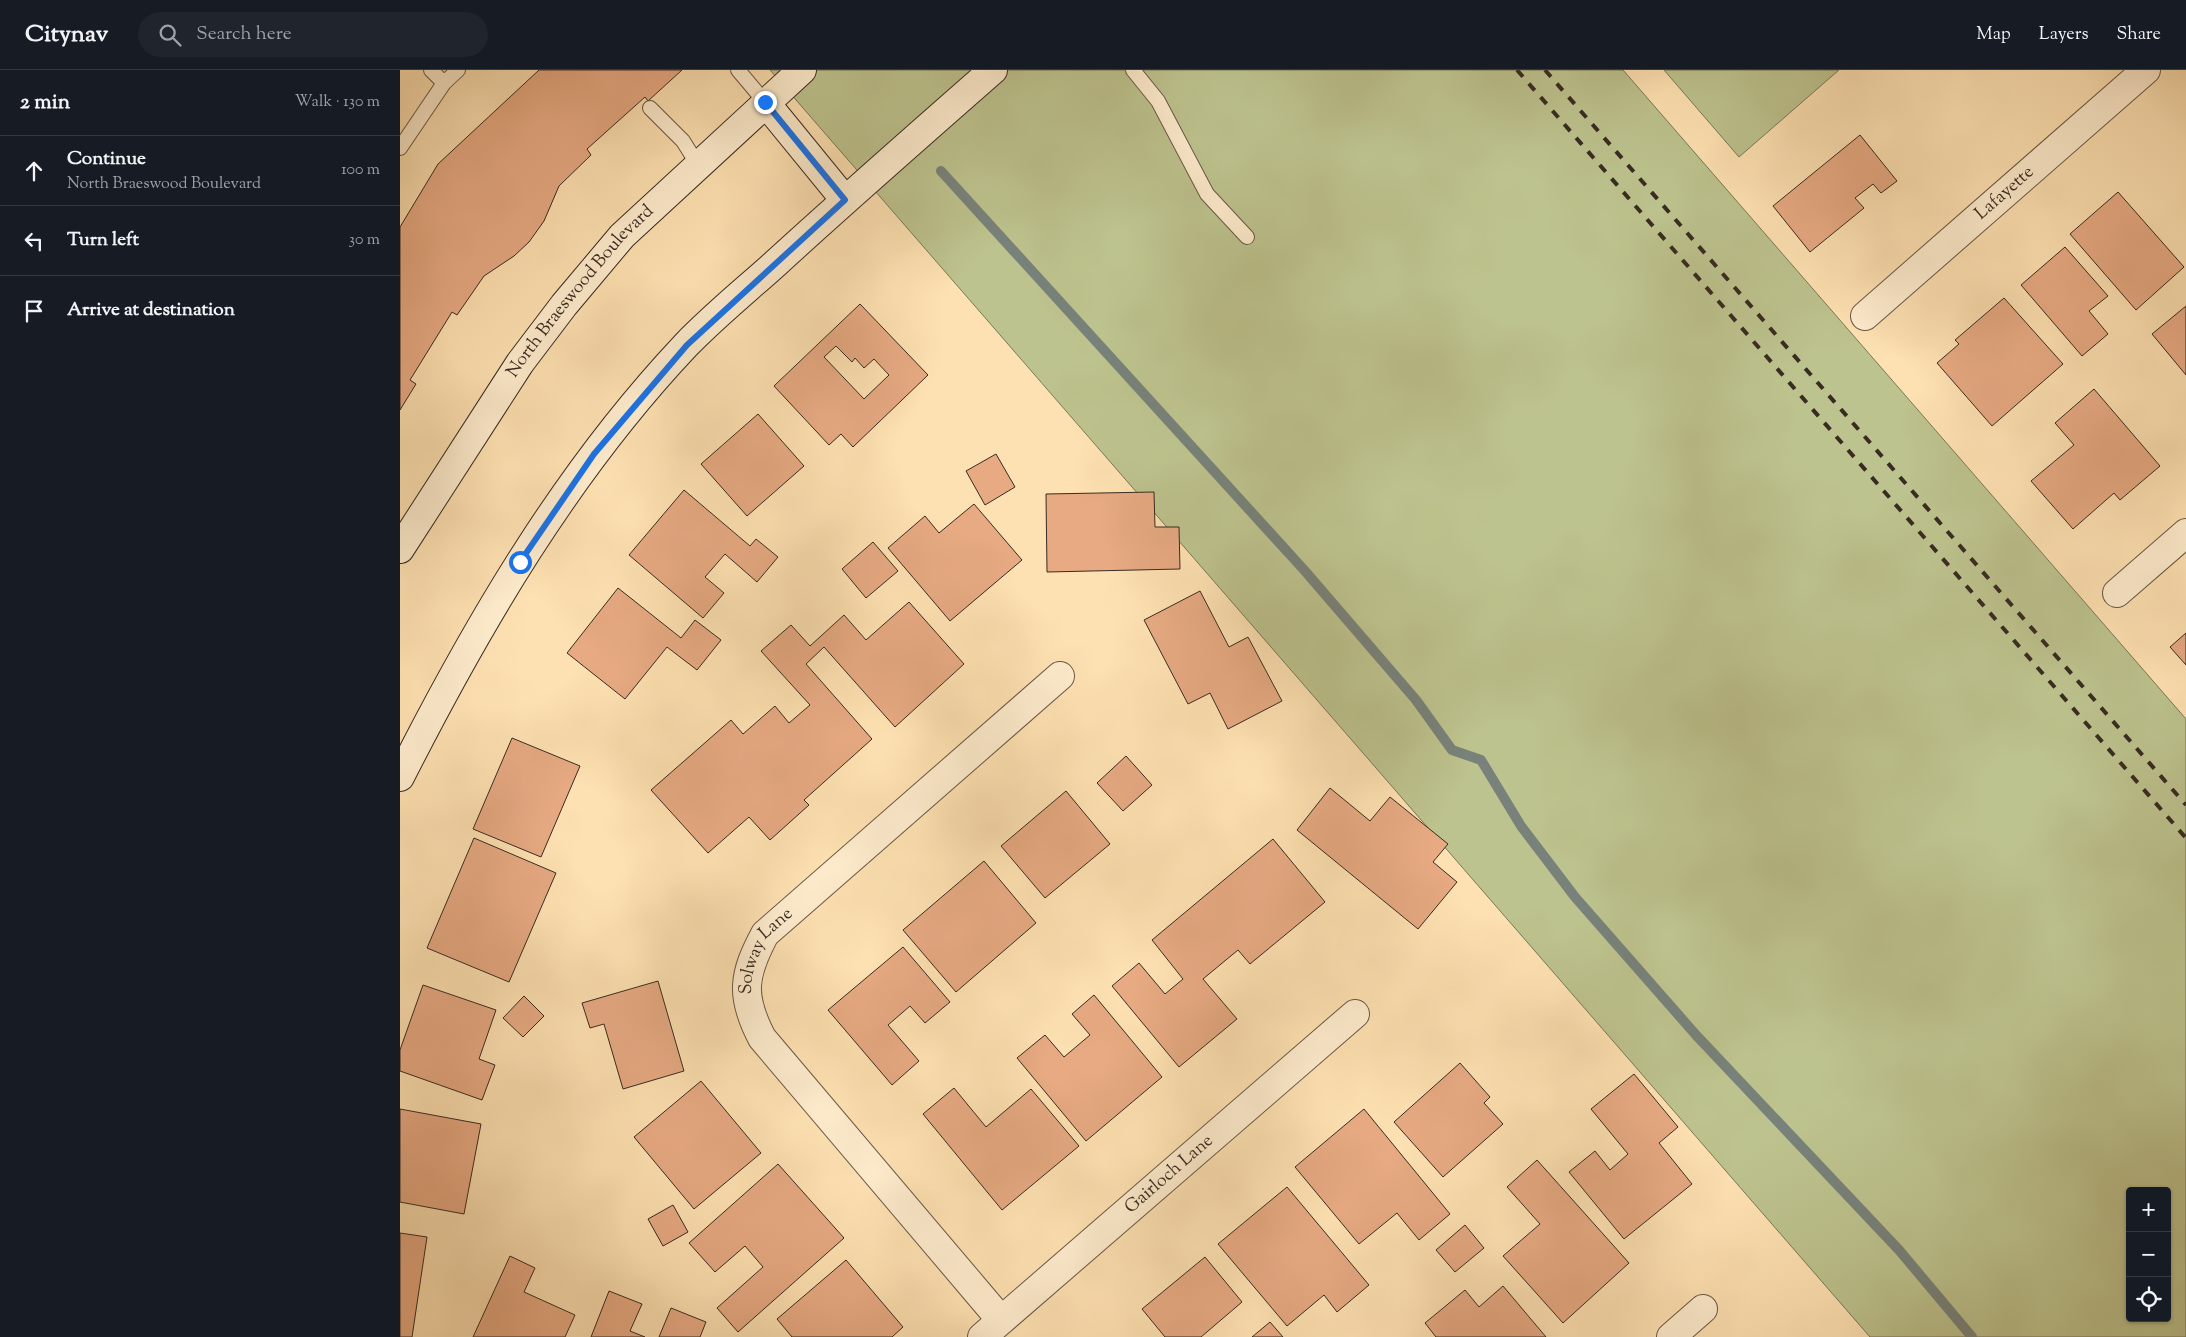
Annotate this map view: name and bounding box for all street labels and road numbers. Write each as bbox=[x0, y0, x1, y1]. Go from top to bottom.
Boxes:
street label: Lafayette bbox=[1970, 160, 2040, 227]
street label: North Braeswood Boulevard bbox=[501, 199, 660, 383]
street label: Solway Lane bbox=[734, 902, 799, 994]
street label: Gairloch Lane bbox=[1119, 1129, 1220, 1220]

